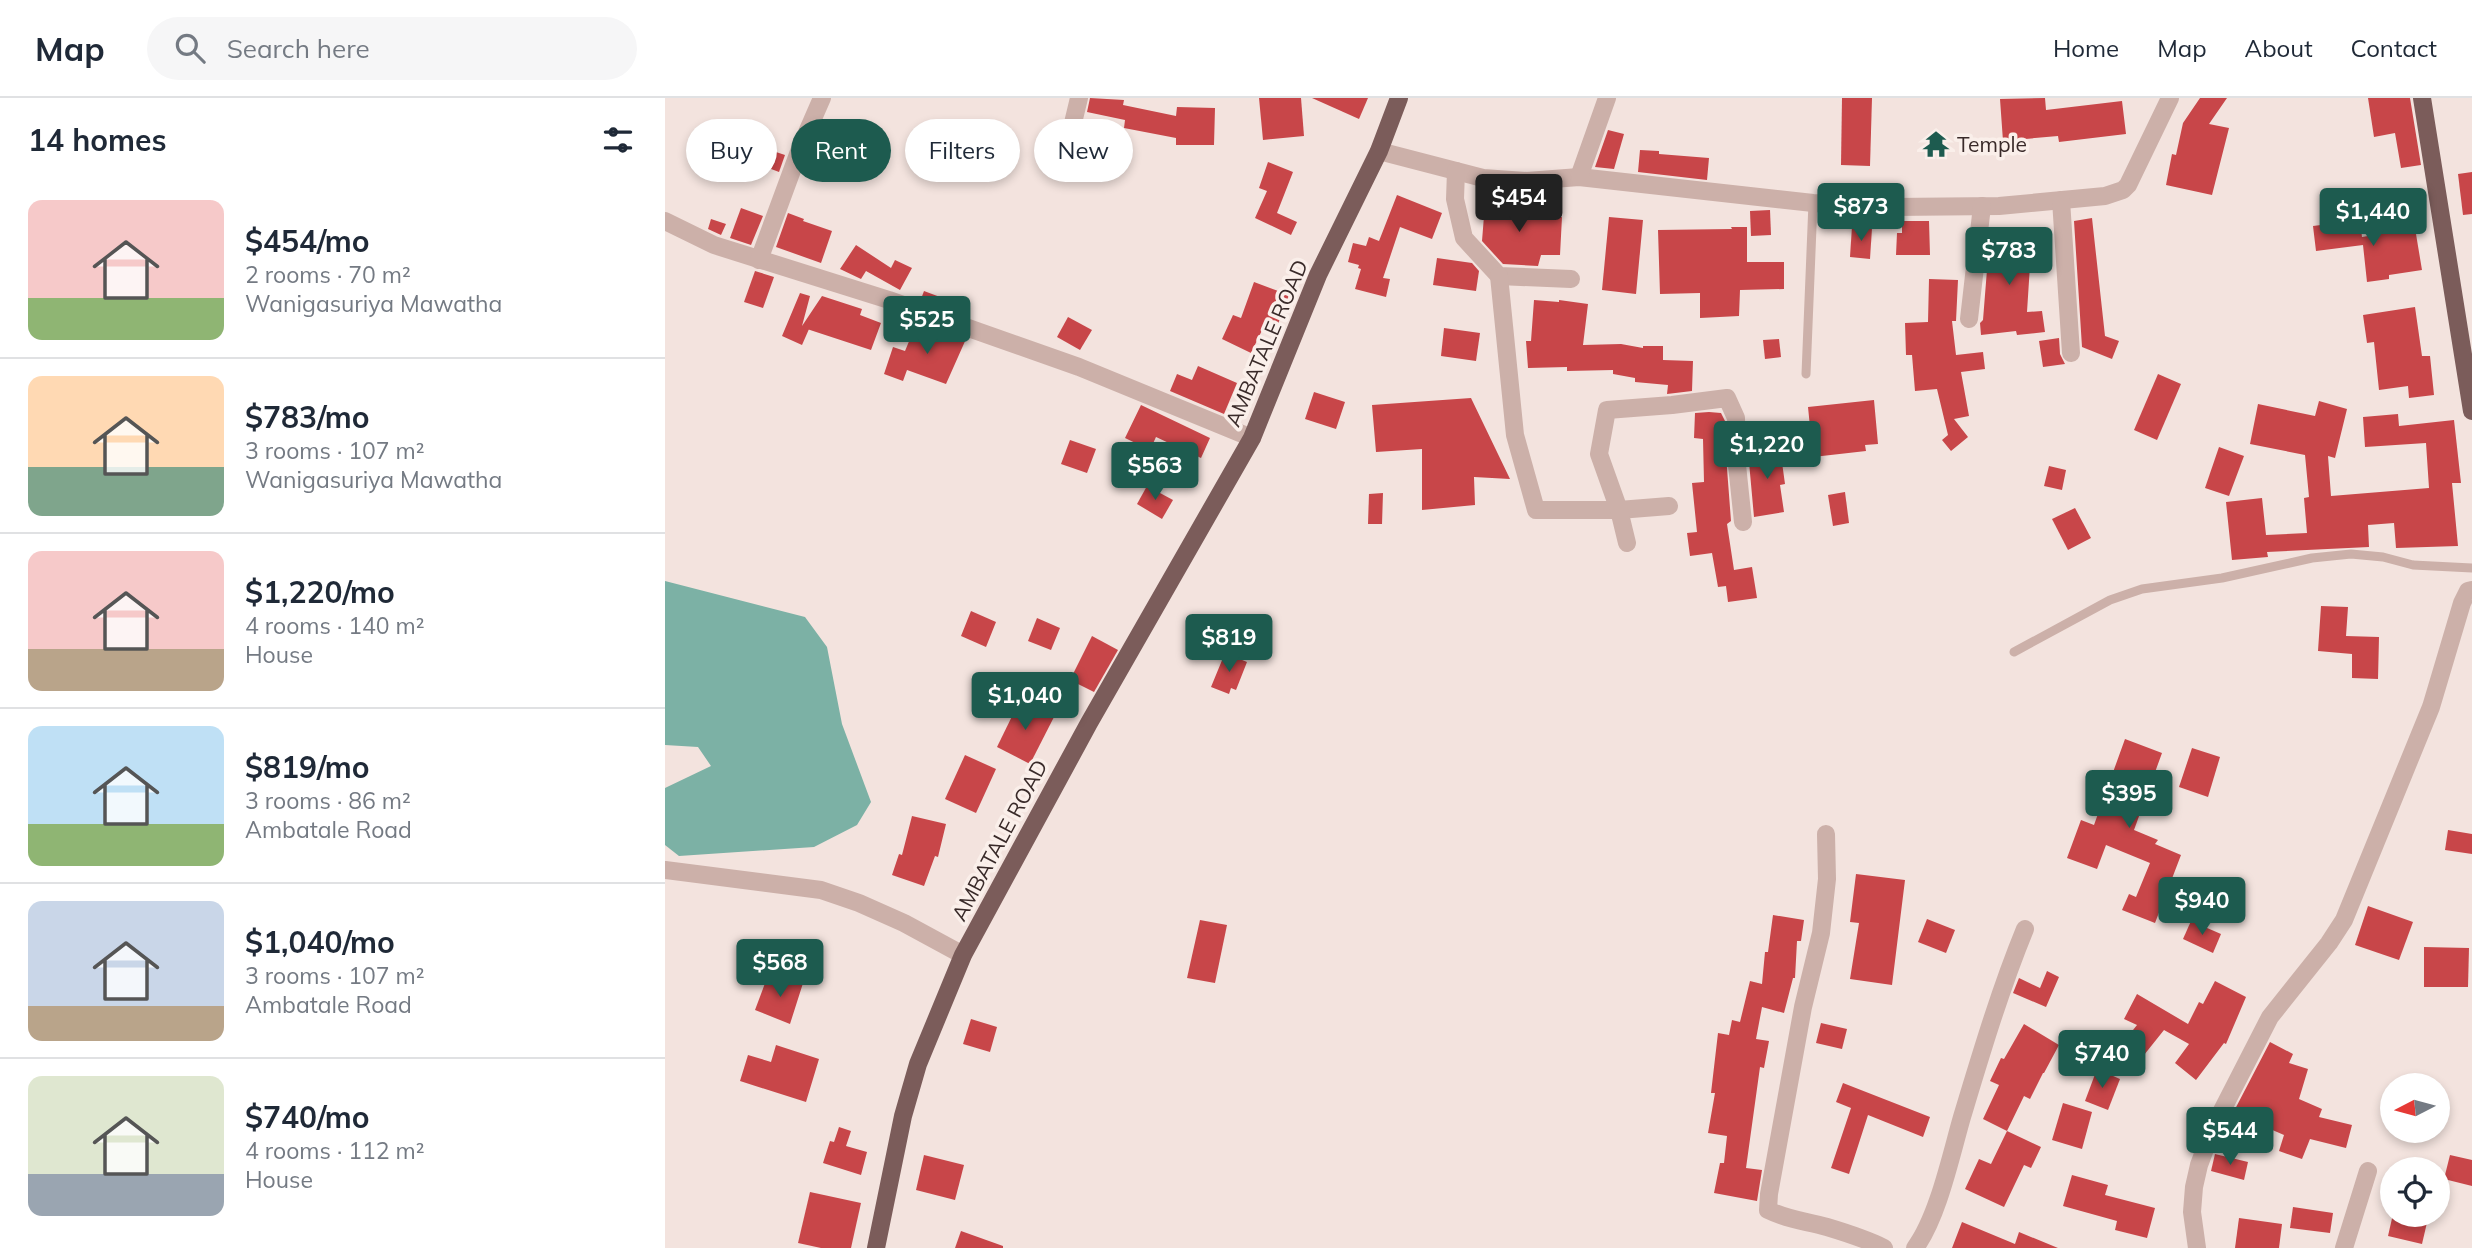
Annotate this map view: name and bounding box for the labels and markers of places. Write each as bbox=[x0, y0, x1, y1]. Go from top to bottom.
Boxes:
temple icon: Temple bbox=[1921, 129, 1951, 159]
place label: Temple bbox=[1957, 131, 2027, 157]
pin: $454 bbox=[1478, 174, 1560, 234]
pin: $873 bbox=[1820, 184, 1902, 243]
pin: $1,440 bbox=[2316, 188, 2430, 248]
pin: $783 bbox=[1968, 228, 2050, 287]
pin: $525 bbox=[886, 296, 968, 356]
pin: $1,220 bbox=[1710, 422, 1824, 481]
pin: $563 bbox=[1114, 442, 1196, 502]
pin: $819 bbox=[1188, 614, 1270, 674]
pin: $1,040 bbox=[968, 672, 1082, 732]
pin: $395 bbox=[2088, 770, 2170, 830]
pin: $940 bbox=[2161, 878, 2243, 937]
pin: $568 bbox=[739, 940, 821, 999]
pin: $740 bbox=[2061, 1030, 2143, 1090]
pin: $544 bbox=[2189, 1108, 2271, 1167]

